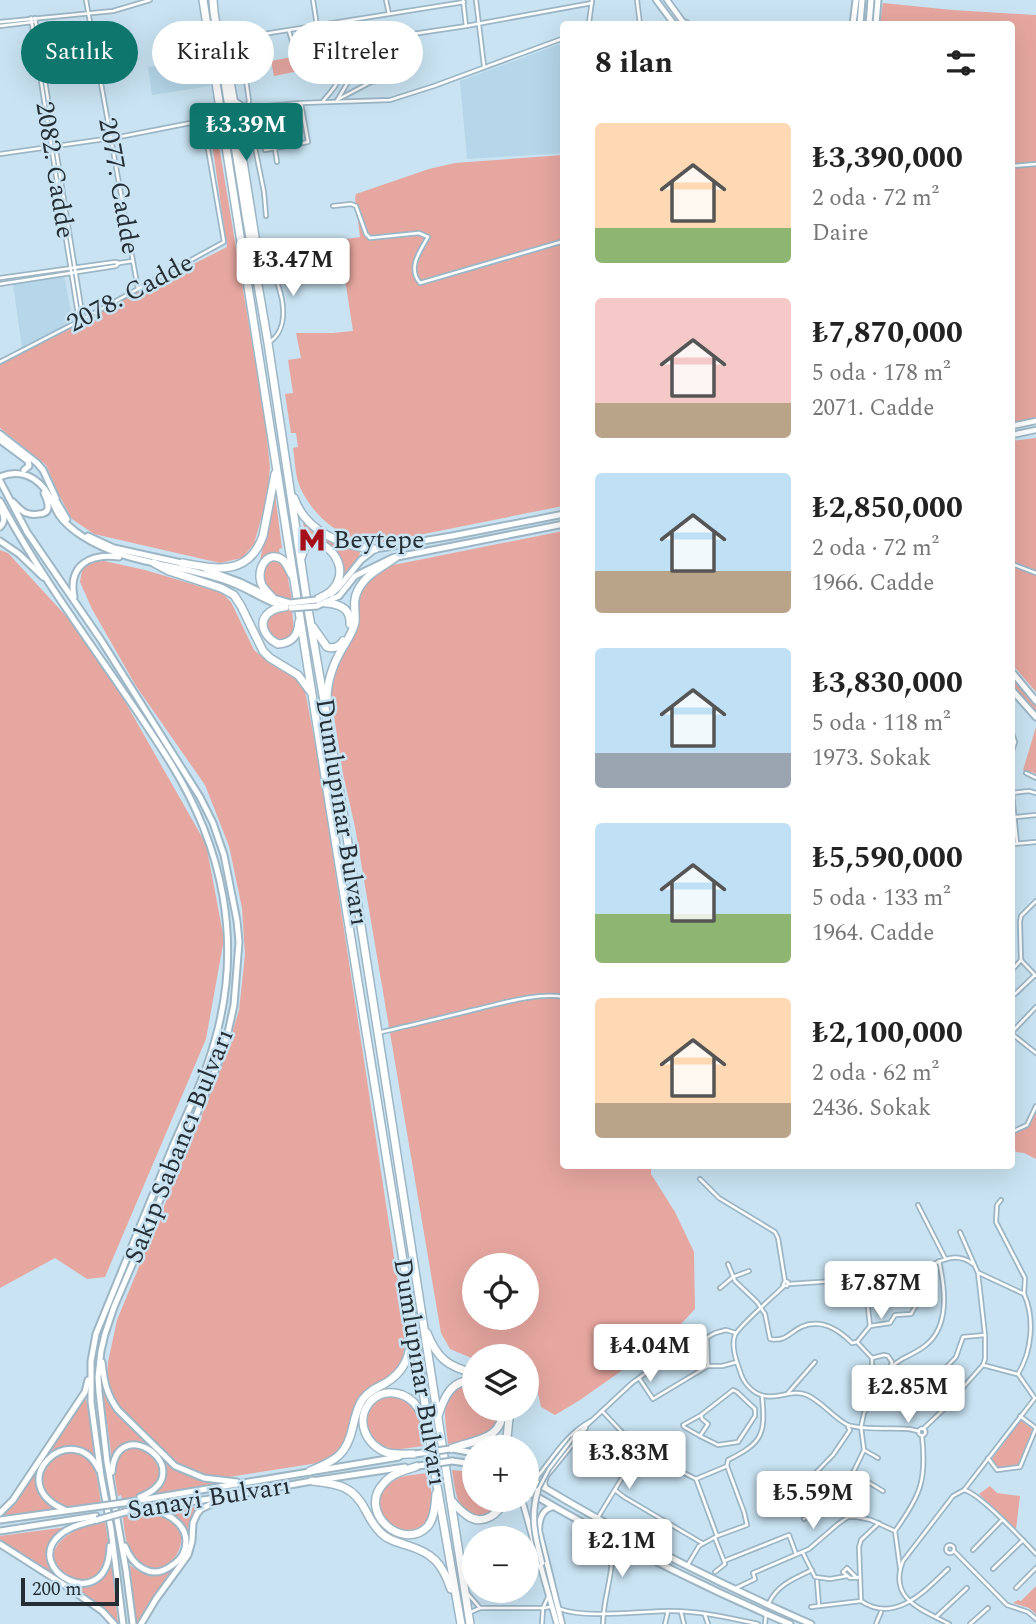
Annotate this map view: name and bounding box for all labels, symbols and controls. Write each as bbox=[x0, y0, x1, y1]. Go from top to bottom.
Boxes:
chip: Satılık bbox=[21, 21, 138, 84]
chip: Kiralık bbox=[152, 21, 274, 84]
chip: Filtreler bbox=[288, 21, 423, 84]
text: 8 ilan bbox=[595, 40, 673, 86]
icon: filters bbox=[942, 44, 980, 82]
street label: 2082. Cadde bbox=[24, 99, 86, 241]
pin: ₺3.39M bbox=[189, 104, 303, 163]
text: ₺3.39M bbox=[206, 108, 286, 143]
street label: 2077. Cadde bbox=[87, 114, 151, 258]
text: ₺3,390,000 bbox=[812, 135, 963, 181]
icon: home bbox=[651, 151, 735, 235]
text: 2 oda · 72 m² bbox=[812, 181, 939, 216]
text: Daire bbox=[812, 216, 869, 251]
pin: ₺3.47M bbox=[236, 238, 350, 298]
street label: 2078. Cadde bbox=[60, 243, 200, 343]
text: ₺3.47M bbox=[253, 243, 333, 278]
text: ₺7,870,000 bbox=[812, 310, 963, 356]
icon: home bbox=[651, 326, 735, 410]
text: 5 oda · 178 m² bbox=[812, 356, 950, 391]
text: 2071. Cadde bbox=[812, 391, 934, 426]
text: ₺2,850,000 bbox=[812, 485, 963, 531]
icon: home bbox=[651, 501, 735, 585]
place label: Beytepe bbox=[333, 520, 425, 560]
metro station icon: Beytepe bbox=[297, 525, 327, 555]
text: 2 oda · 72 m² bbox=[812, 531, 939, 566]
text: 1966. Cadde bbox=[812, 566, 934, 601]
text: ₺3,830,000 bbox=[812, 660, 963, 706]
icon: home bbox=[651, 676, 735, 760]
street label: Dumlupınar Bulvarı bbox=[304, 695, 380, 929]
text: 5 oda · 118 m² bbox=[812, 706, 950, 741]
text: 1973. Sokak bbox=[812, 741, 931, 776]
text: ₺5,590,000 bbox=[812, 835, 963, 881]
icon: home bbox=[651, 851, 735, 935]
text: 5 oda · 133 m² bbox=[812, 881, 950, 916]
text: 1964. Cadde bbox=[812, 916, 934, 951]
text: ₺2,100,000 bbox=[812, 1010, 963, 1056]
street label: Sakıp Sabancı Bulvarı bbox=[114, 1023, 244, 1269]
icon: home bbox=[651, 1026, 735, 1110]
text: 2 oda · 62 m² bbox=[812, 1056, 939, 1091]
text: 2436. Sokak bbox=[812, 1091, 931, 1126]
map controls bbox=[462, 1253, 539, 1603]
button: locate bbox=[462, 1253, 539, 1330]
street label: Dumlupınar Bulvarı bbox=[382, 1255, 458, 1489]
pin: ₺7.87M bbox=[824, 1262, 938, 1321]
text: ₺7.87M bbox=[841, 1266, 921, 1301]
pin: ₺4.04M bbox=[593, 1324, 707, 1384]
text: ₺4.04M bbox=[610, 1329, 690, 1364]
button: layers bbox=[462, 1344, 539, 1421]
pin: ₺2.85M bbox=[851, 1366, 965, 1425]
text: ₺2.85M bbox=[868, 1370, 948, 1405]
pin: ₺3.83M bbox=[572, 1432, 686, 1491]
button: + bbox=[462, 1435, 539, 1512]
text: ₺3.83M bbox=[589, 1436, 669, 1471]
street label: Sanayi Bulvarı bbox=[125, 1465, 293, 1531]
pin: ₺5.59M bbox=[756, 1472, 870, 1531]
text: ₺5.59M bbox=[773, 1476, 853, 1511]
pin: ₺2.1M bbox=[573, 1520, 671, 1579]
text: ₺2.1M bbox=[588, 1524, 656, 1559]
button: − bbox=[462, 1526, 539, 1603]
scale bar bbox=[21, 1575, 119, 1607]
text: 200 m bbox=[32, 1575, 82, 1604]

